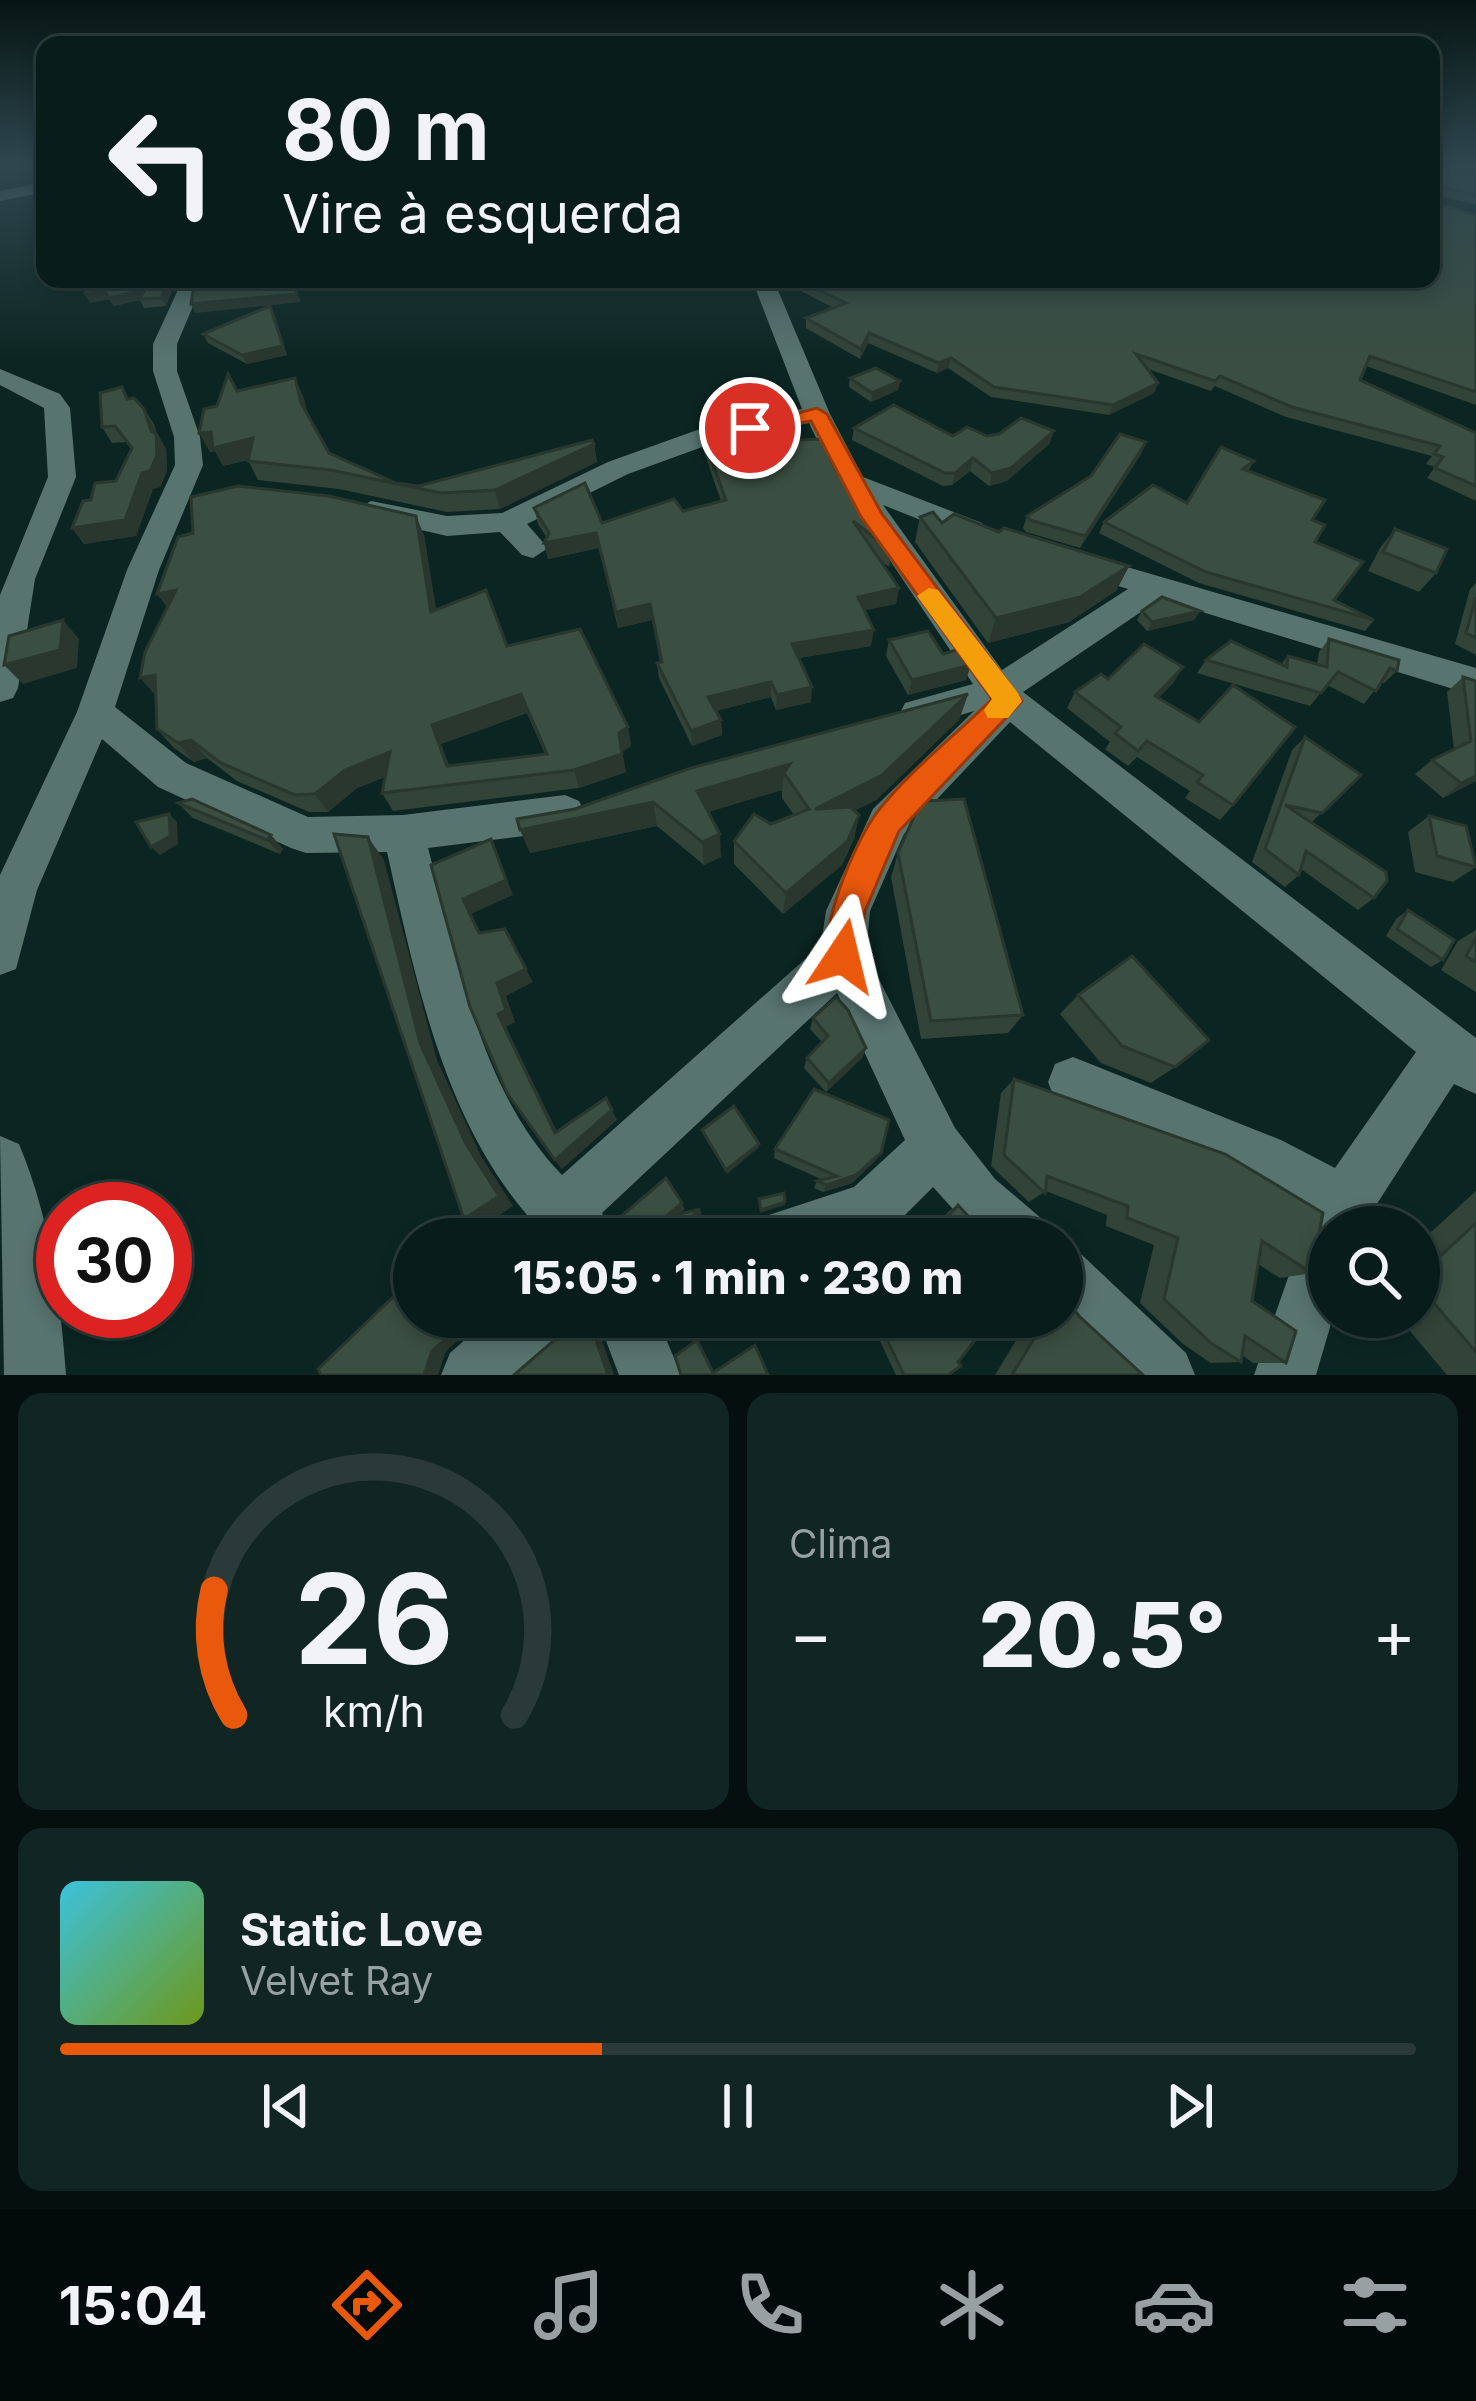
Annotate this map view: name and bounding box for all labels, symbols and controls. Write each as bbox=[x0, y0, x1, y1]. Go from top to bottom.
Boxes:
text: 80 m bbox=[282, 79, 490, 180]
icon: left bbox=[84, 84, 240, 240]
text: Vire à esquerda bbox=[282, 181, 683, 246]
pin bbox=[699, 377, 801, 479]
icon: arrive bbox=[717, 395, 783, 461]
position arrow bbox=[780, 893, 906, 1019]
speed limit sign: 30 bbox=[36, 1182, 192, 1338]
map controls bbox=[1308, 1206, 1440, 1338]
button: search bbox=[1308, 1206, 1440, 1338]
text: 15:05 · 1 min · 230 m bbox=[513, 1250, 963, 1305]
text: Clima bbox=[789, 1520, 892, 1567]
text: 26 bbox=[294, 1543, 453, 1694]
text: 20.5° bbox=[979, 1580, 1226, 1689]
text: − bbox=[789, 1594, 833, 1674]
text: + bbox=[1372, 1594, 1416, 1674]
text: km/h bbox=[323, 1684, 424, 1736]
text: Static Love bbox=[240, 1902, 483, 1957]
text: Velvet Ray bbox=[240, 1957, 433, 2004]
icon: previous bbox=[253, 2073, 319, 2139]
icon: pause bbox=[705, 2073, 771, 2139]
icon: next bbox=[1157, 2073, 1223, 2139]
icon: directions bbox=[325, 2263, 409, 2347]
icon: music bbox=[527, 2263, 611, 2347]
icon: phone bbox=[728, 2263, 812, 2347]
icon: climate bbox=[930, 2263, 1014, 2347]
icon: car bbox=[1132, 2263, 1216, 2347]
icon: filters bbox=[1333, 2263, 1417, 2347]
text: 15:04 bbox=[59, 2273, 208, 2338]

